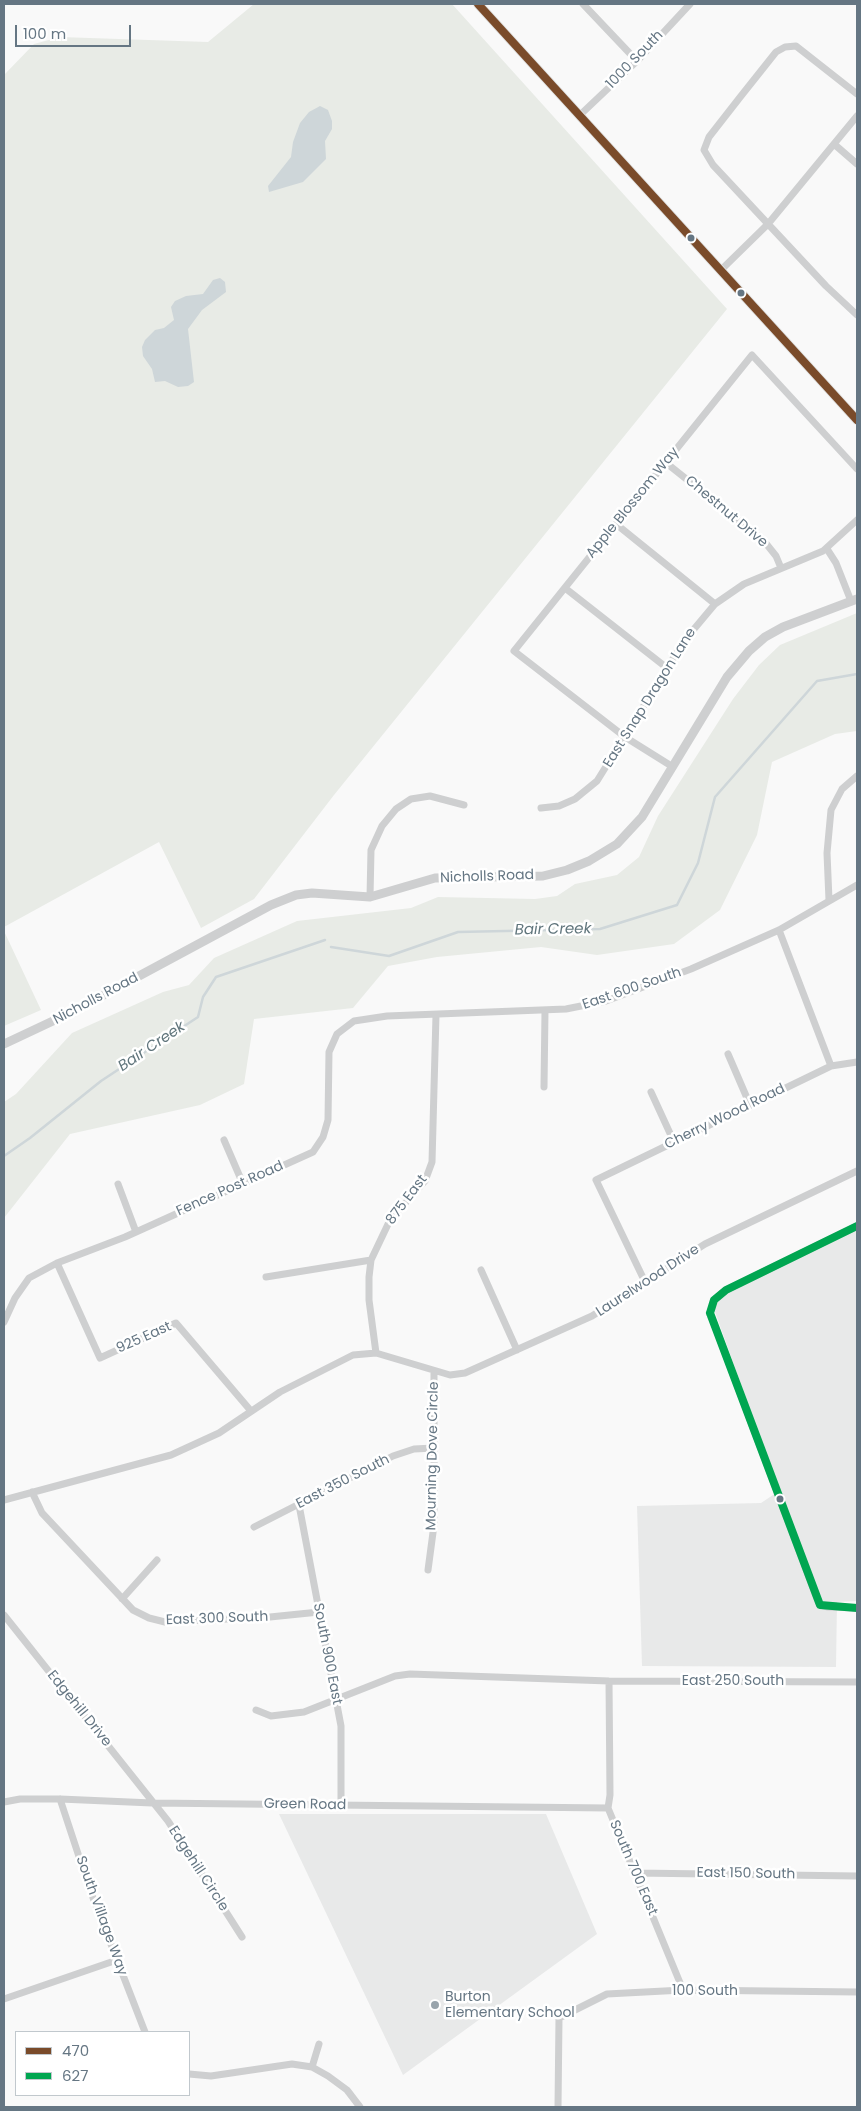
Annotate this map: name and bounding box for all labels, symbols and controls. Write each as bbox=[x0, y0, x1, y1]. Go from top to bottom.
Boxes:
scale bar bbox=[18, 15, 134, 47]
text: 100 m bbox=[23, 23, 66, 44]
street label: 1000 South bbox=[603, 27, 667, 93]
unlabelled marker bbox=[686, 233, 696, 243]
unlabelled marker bbox=[736, 288, 746, 298]
street label: Apple Blossom Way bbox=[583, 444, 683, 562]
street label: Chestnut Drive bbox=[681, 473, 771, 551]
street label: East Snap Dragon Lane bbox=[600, 625, 700, 771]
street label: Nicholls Road bbox=[440, 867, 534, 887]
water label: Bair Creek bbox=[515, 920, 591, 940]
street label: East 600 South bbox=[580, 964, 684, 1014]
street label: Nicholls Road bbox=[51, 970, 141, 1028]
water label: Bair Creek bbox=[115, 1018, 189, 1076]
street label: Cherry Wood Road bbox=[662, 1081, 788, 1153]
street label: Fence Post Road bbox=[174, 1158, 286, 1220]
street label: 875 East bbox=[383, 1172, 431, 1228]
street label: Laurelwood Drive bbox=[593, 1241, 703, 1321]
street label: 925 East bbox=[114, 1318, 174, 1358]
street label: Mourning Dove Circle bbox=[423, 1381, 443, 1531]
street label: East 350 South bbox=[294, 1451, 392, 1513]
unlabelled marker bbox=[775, 1494, 785, 1504]
street label: South 900 East bbox=[309, 1602, 345, 1706]
street label: East 300 South bbox=[165, 1609, 269, 1629]
street label: Edgehill Drive bbox=[43, 1668, 115, 1750]
street label: East 250 South bbox=[682, 1673, 784, 1689]
street label: Green Road bbox=[264, 1796, 346, 1814]
street label: South 700 East bbox=[605, 1818, 661, 1918]
street label: Edgehill Circle bbox=[164, 1823, 232, 1915]
street label: South Village Way bbox=[72, 1854, 130, 1978]
street label: East 150 South bbox=[696, 1865, 796, 1883]
street label: 100 South bbox=[672, 1983, 738, 1999]
place label: Burton Elementary School bbox=[445, 1989, 575, 2021]
marker: Burton Elementary School bbox=[429, 1999, 441, 2011]
legend bbox=[15, 2031, 190, 2096]
text: 470 bbox=[62, 2040, 89, 2061]
text: 627 bbox=[62, 2065, 88, 2086]

